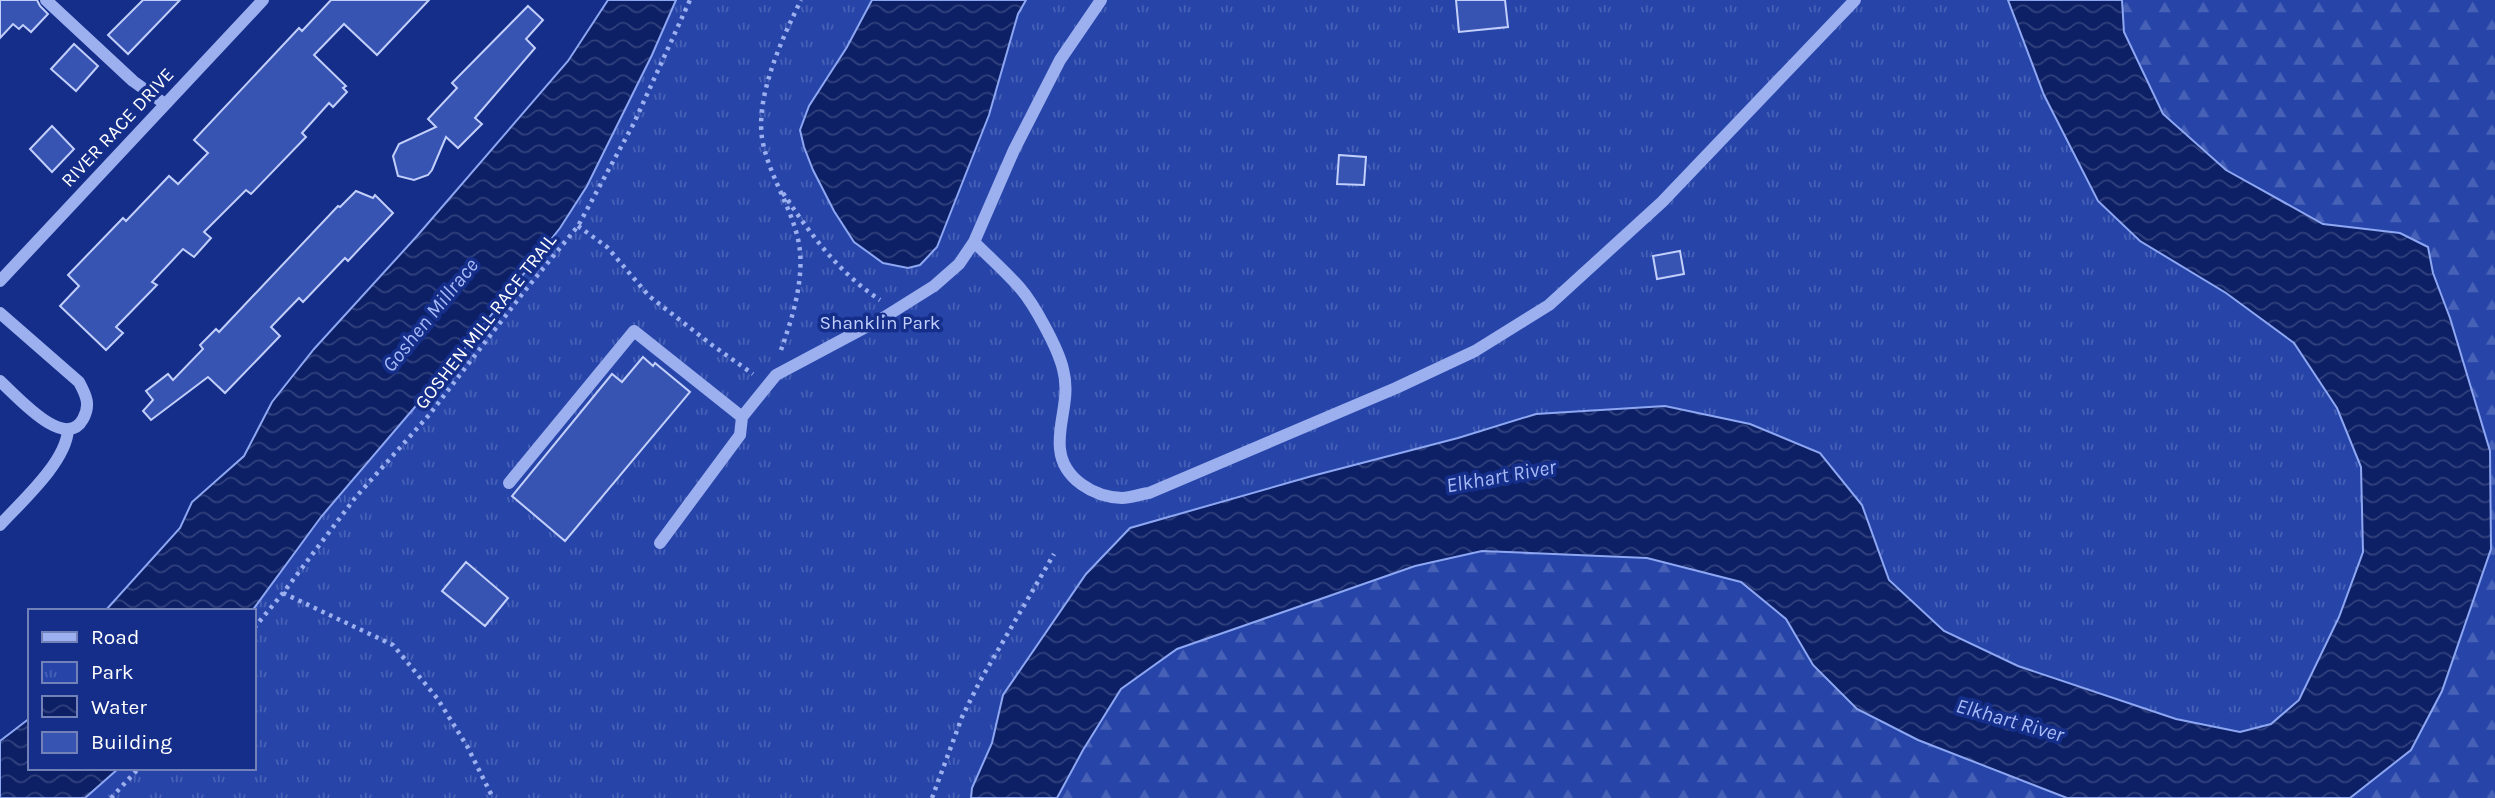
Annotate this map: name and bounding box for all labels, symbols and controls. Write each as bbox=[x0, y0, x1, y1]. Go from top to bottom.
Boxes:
street label: RIVER RACE DRIVE bbox=[57, 64, 179, 192]
street label: GOSHEN MILL RACE TRAIL bbox=[411, 230, 561, 414]
water label: Goshen Millrace bbox=[377, 253, 483, 377]
park label: Shanklin Park bbox=[819, 312, 941, 334]
water label: Elkhart River bbox=[1444, 454, 1559, 497]
legend bbox=[28, 609, 256, 770]
text: Road bbox=[91, 625, 139, 649]
text: Park bbox=[91, 660, 134, 684]
water label: Elkhart River bbox=[1953, 693, 2067, 747]
text: Water bbox=[91, 695, 147, 719]
text: Building bbox=[91, 730, 172, 754]

